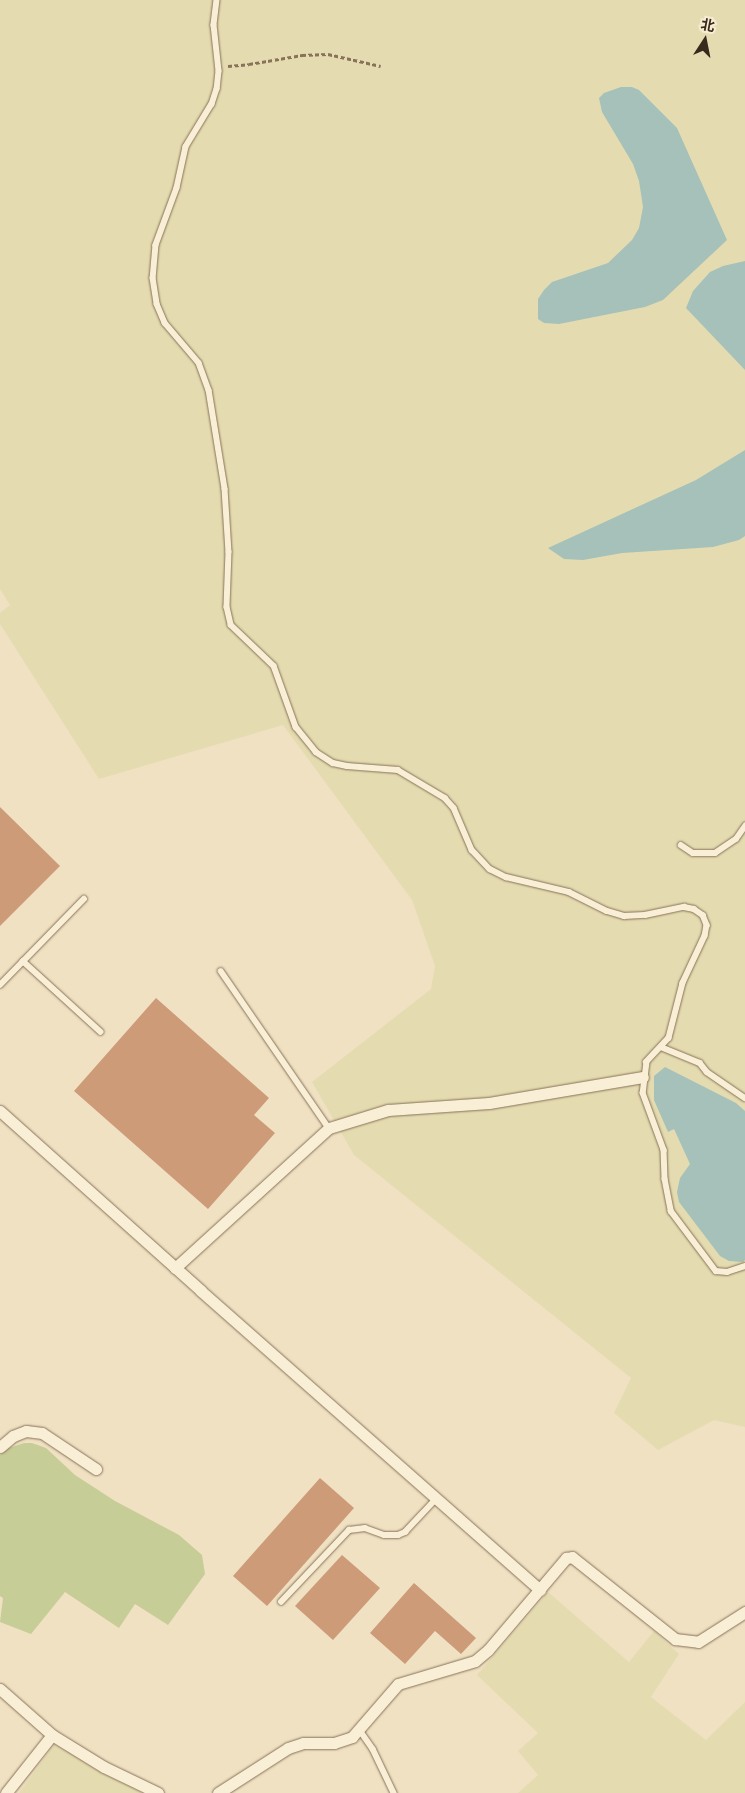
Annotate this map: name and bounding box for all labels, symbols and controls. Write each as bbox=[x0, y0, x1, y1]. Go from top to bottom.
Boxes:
north arrow bbox=[680, 15, 730, 65]
text: 北 bbox=[699, 15, 716, 35]

